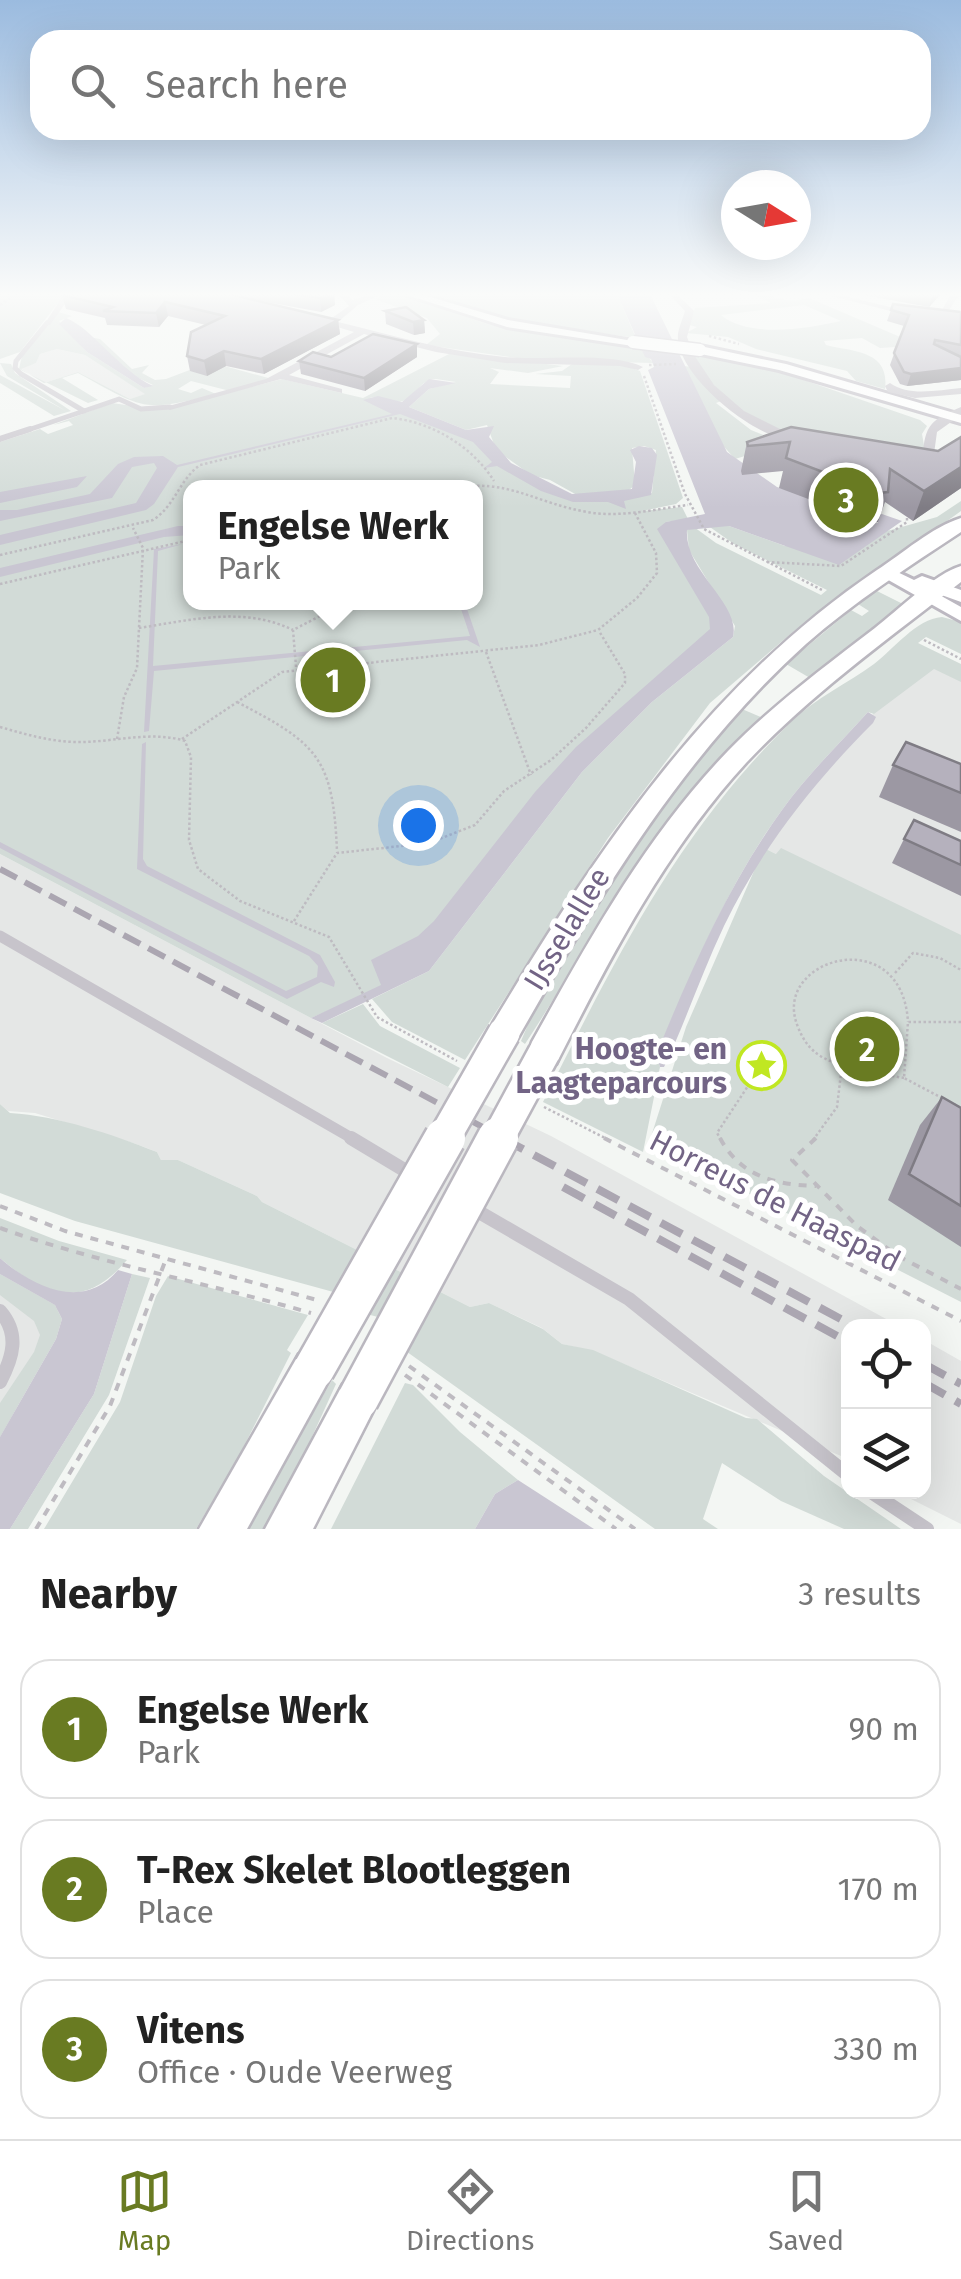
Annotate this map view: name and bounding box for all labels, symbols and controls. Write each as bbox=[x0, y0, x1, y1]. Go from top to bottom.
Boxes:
search box bbox=[30, 30, 931, 140]
icon: search bbox=[65, 58, 120, 113]
text: Search here bbox=[145, 62, 348, 108]
north arrow bbox=[721, 170, 811, 260]
pin: 3 bbox=[814, 462, 878, 538]
popup bbox=[183, 480, 483, 610]
text: Engelse Werk bbox=[217, 503, 449, 549]
text: Park bbox=[217, 549, 280, 587]
pin: 1 bbox=[300, 642, 366, 718]
your location bbox=[393, 800, 444, 851]
street label: IJsselallee bbox=[516, 861, 618, 997]
pin: 2 bbox=[834, 1012, 900, 1086]
place label: Hoogte- en Laagteparcours bbox=[516, 1031, 727, 1101]
place icon: Hoogte- en Laagteparcours bbox=[736, 1040, 788, 1092]
street label: Horreus de Haaspad bbox=[644, 1122, 906, 1280]
map controls bbox=[841, 1319, 931, 1499]
button: locate bbox=[841, 1319, 931, 1409]
button: layers bbox=[841, 1409, 931, 1499]
text: Nearby bbox=[40, 1569, 177, 1619]
text: 3 results bbox=[798, 1575, 921, 1613]
text: Engelse Werk bbox=[137, 1687, 368, 1733]
text: 1 bbox=[67, 1710, 82, 1748]
text: 90 m bbox=[848, 1710, 919, 1748]
text: Park bbox=[137, 1733, 200, 1771]
text: T-Rex Skelet Blootleggen bbox=[137, 1847, 571, 1893]
text: 2 bbox=[66, 1870, 83, 1908]
text: 170 m bbox=[838, 1870, 919, 1908]
text: Place bbox=[137, 1893, 214, 1931]
text: Vitens bbox=[137, 2007, 245, 2053]
text: 3 bbox=[66, 2030, 83, 2068]
text: 330 m bbox=[833, 2030, 919, 2068]
text: Office · Oude Veerweg bbox=[137, 2053, 452, 2091]
tab: Map bbox=[117, 2164, 172, 2257]
tab: Directions bbox=[406, 2164, 534, 2257]
tab: Saved bbox=[768, 2164, 844, 2257]

